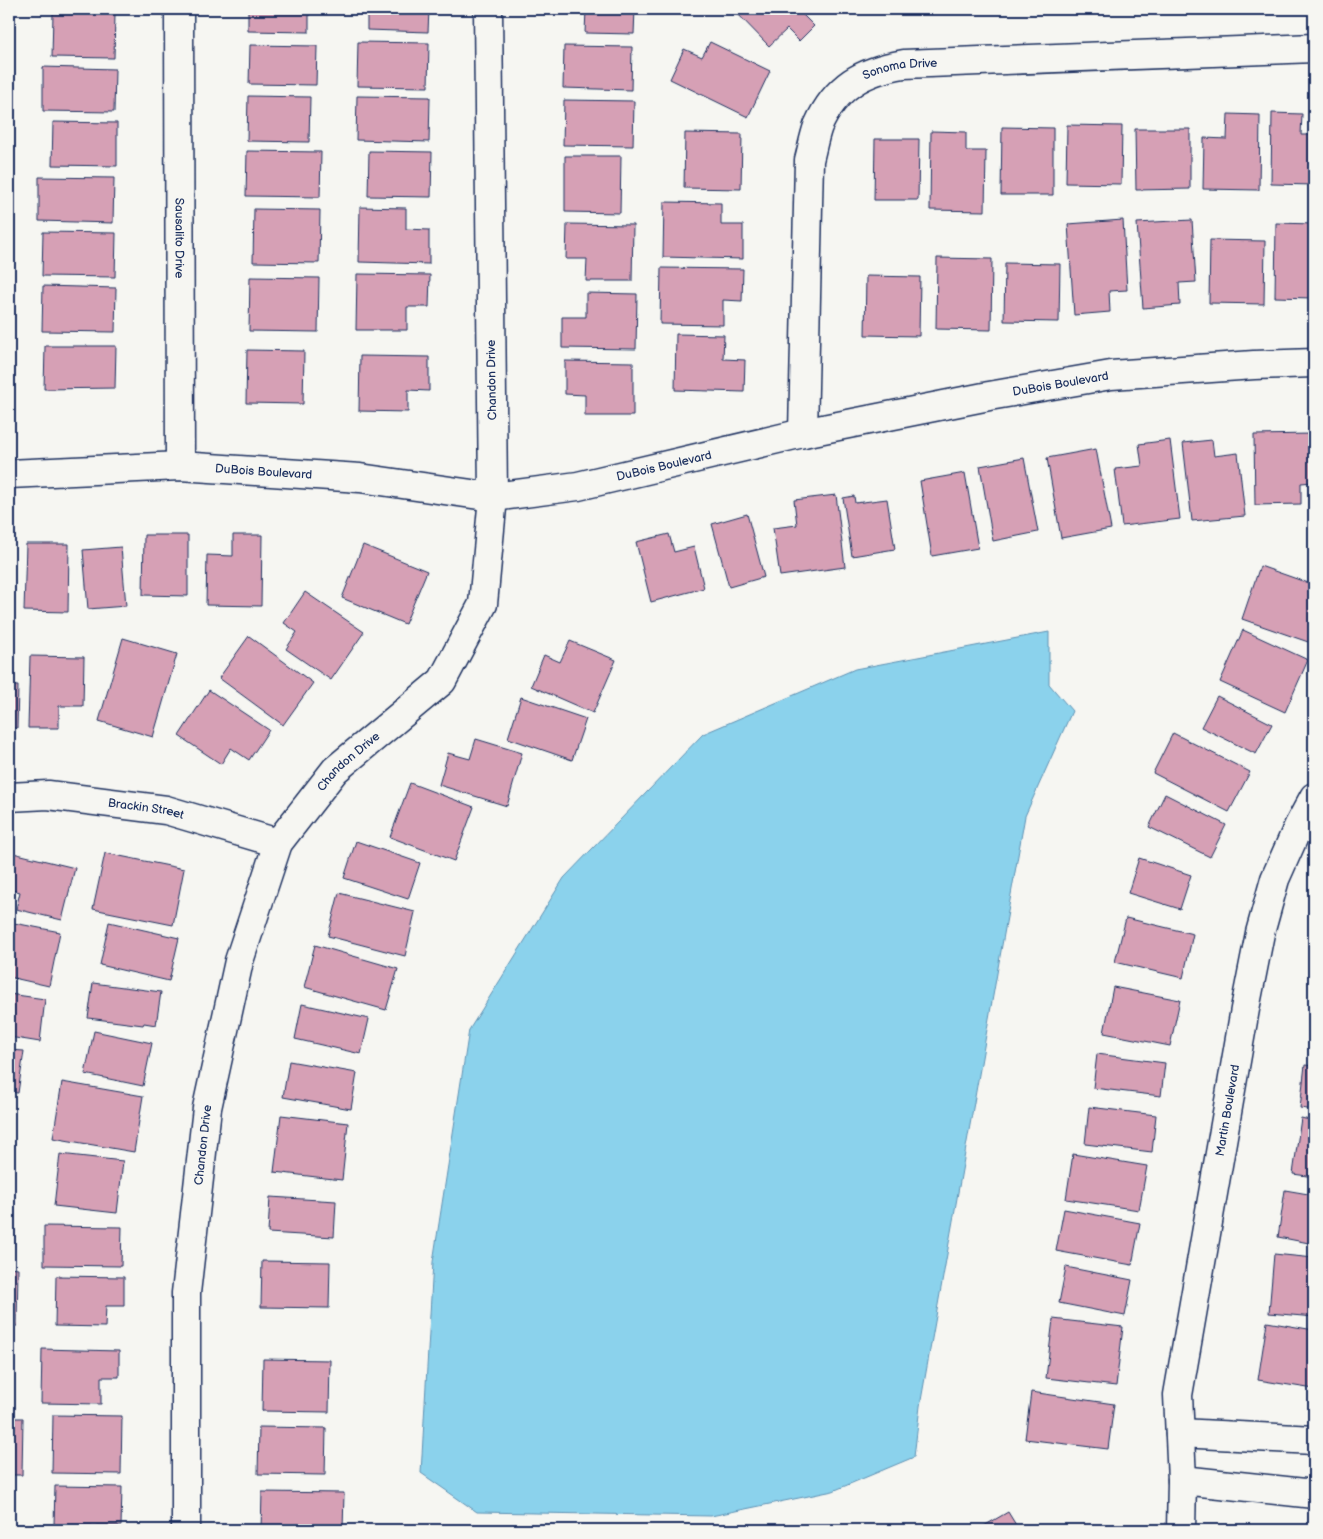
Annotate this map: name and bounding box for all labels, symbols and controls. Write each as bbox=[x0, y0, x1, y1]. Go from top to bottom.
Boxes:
street label: Sonoma Drive bbox=[860, 55, 938, 83]
street label: Sausalito Drive bbox=[172, 198, 187, 278]
street label: Chandon Drive bbox=[484, 340, 500, 420]
street label: DuBois Boulevard bbox=[1011, 368, 1110, 399]
street label: DuBois Boulevard bbox=[615, 447, 713, 484]
street label: DuBois Boulevard bbox=[215, 461, 313, 482]
street label: Chandon Drive bbox=[314, 729, 383, 794]
street label: Brackin Street bbox=[107, 795, 186, 823]
street label: Martin Boulevard bbox=[1212, 1063, 1243, 1157]
street label: Chandon Drive bbox=[191, 1104, 215, 1186]

